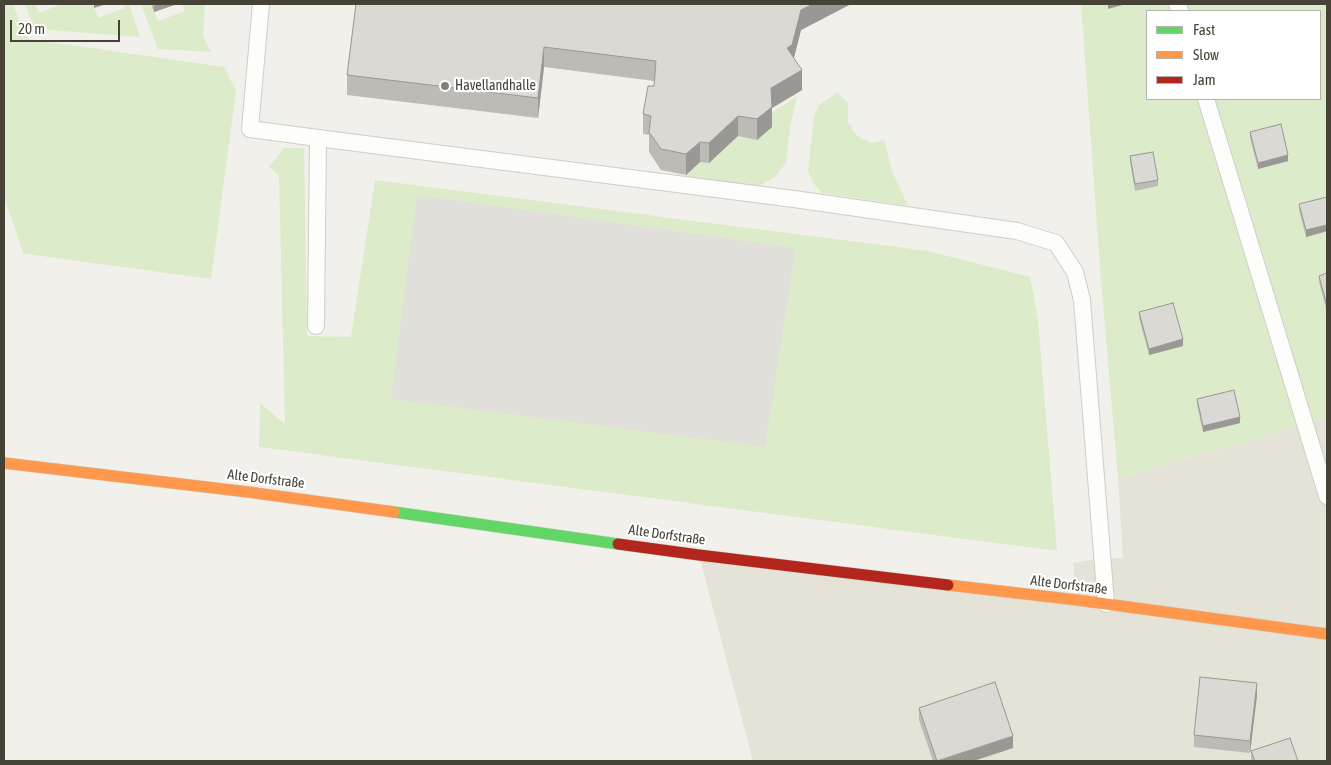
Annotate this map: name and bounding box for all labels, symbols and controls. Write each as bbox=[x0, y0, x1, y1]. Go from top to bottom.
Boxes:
scale bar bbox=[12, 10, 122, 42]
legend bbox=[1146, 10, 1321, 100]
text: 20 m bbox=[18, 20, 45, 37]
text: Fast bbox=[1193, 21, 1215, 38]
text: Slow bbox=[1193, 46, 1219, 63]
text: Jam bbox=[1193, 71, 1216, 88]
place label: Havellandhalle bbox=[455, 78, 536, 94]
marker: Havellandhalle bbox=[439, 80, 451, 92]
street label: Alte Dorfstraße bbox=[227, 466, 305, 492]
street label: Alte Dorfstraße bbox=[628, 521, 706, 549]
street label: Alte Dorfstraße bbox=[1030, 572, 1108, 598]

